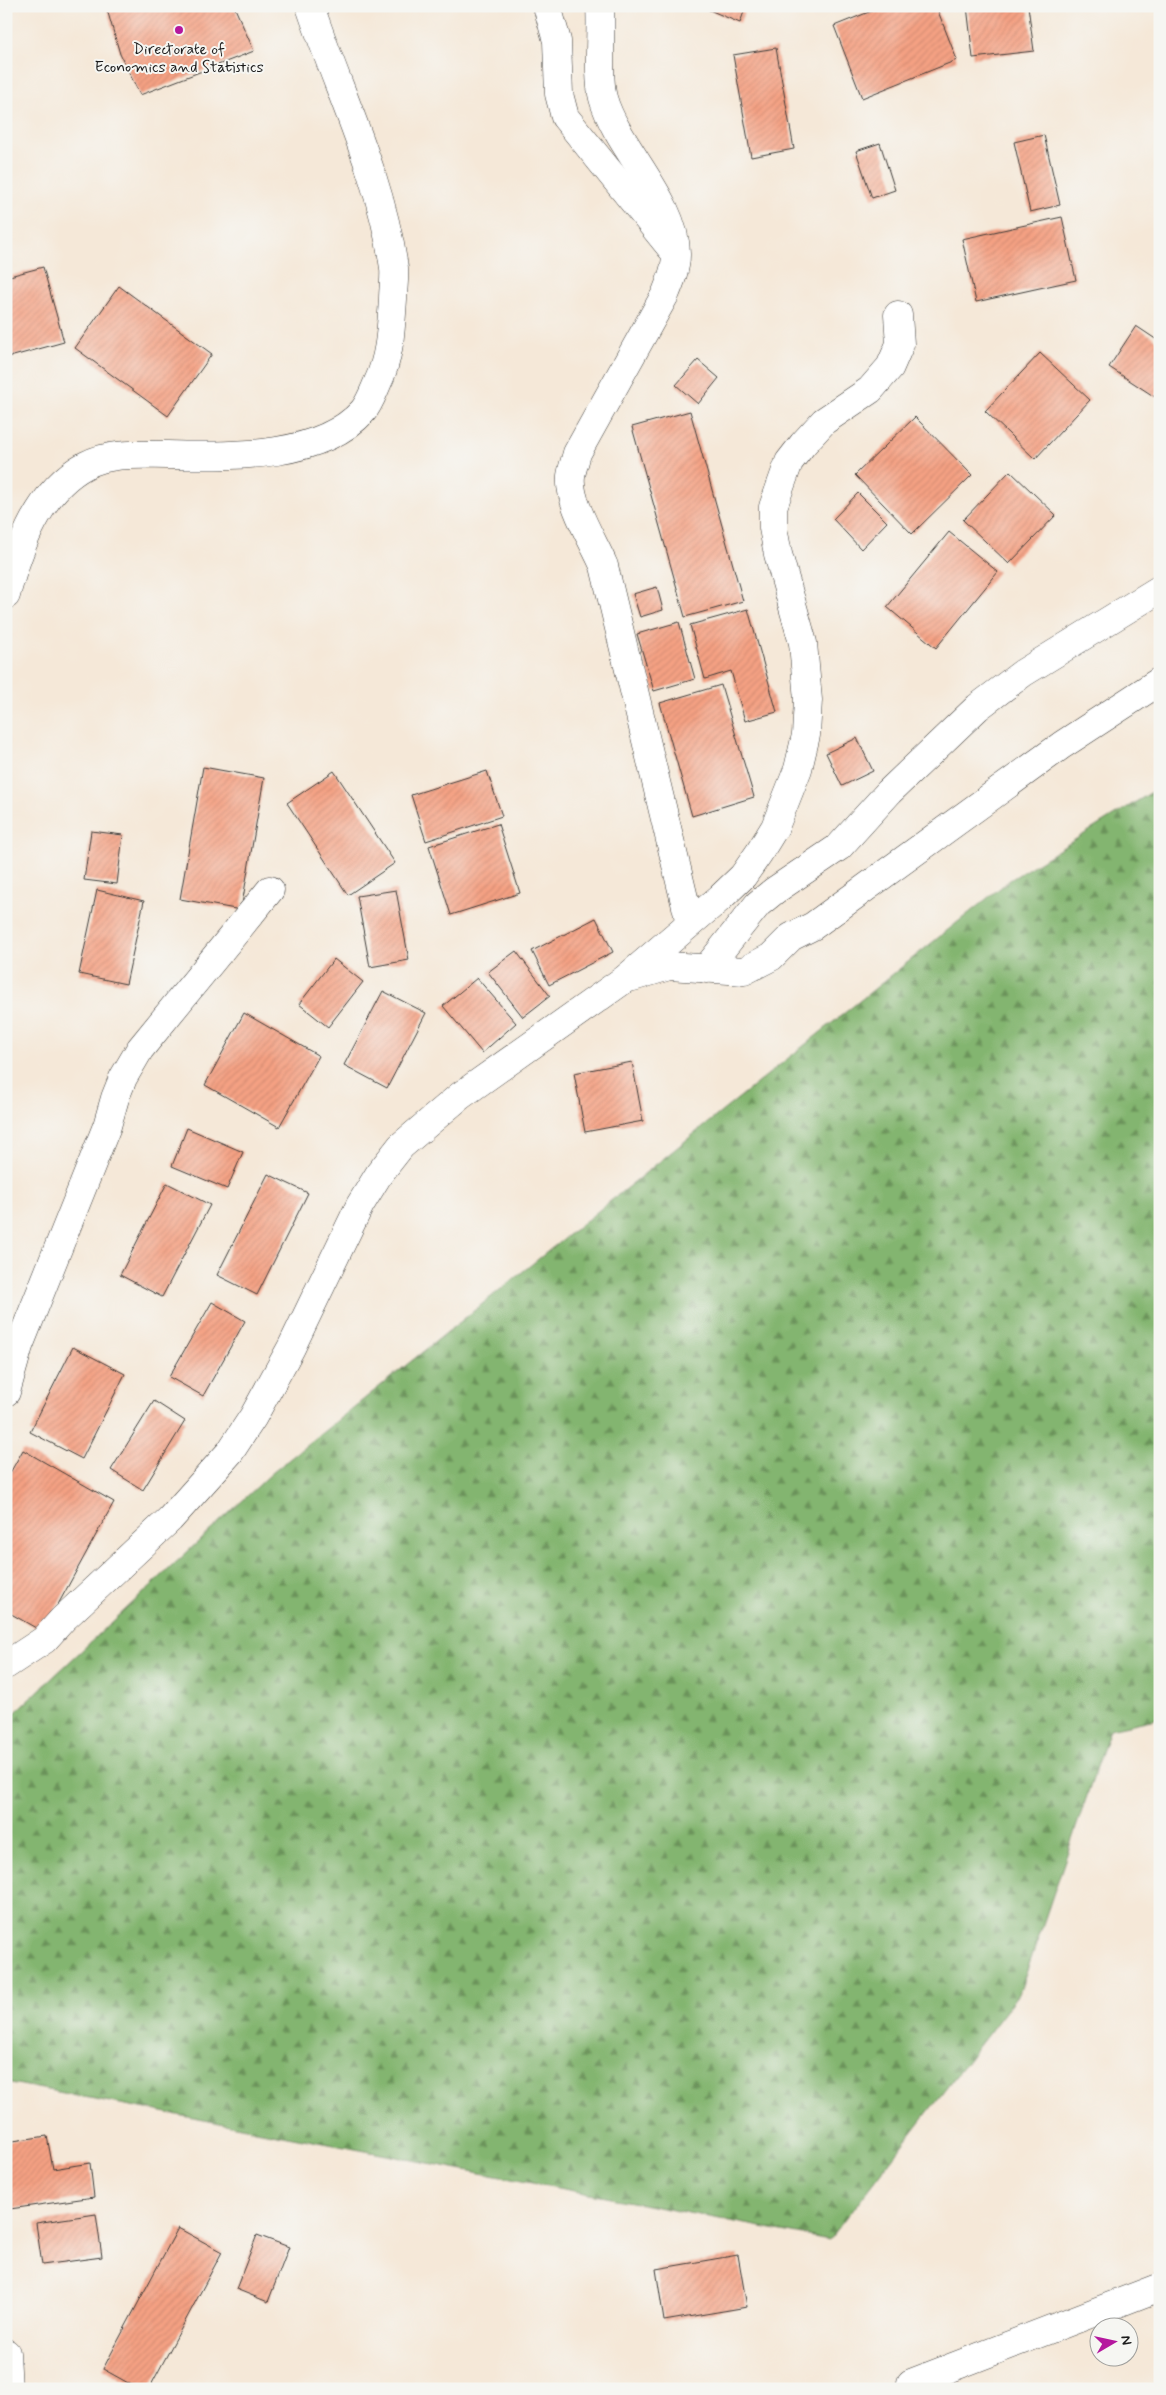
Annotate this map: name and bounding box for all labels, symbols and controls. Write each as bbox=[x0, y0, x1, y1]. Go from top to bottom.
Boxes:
marker: Directorate of Economics and Statistics bbox=[173, 24, 185, 36]
place label: Directorate of Economics and Statistics bbox=[94, 39, 264, 78]
north arrow bbox=[1088, 2318, 1138, 2368]
text: N bbox=[1116, 2334, 1135, 2346]

